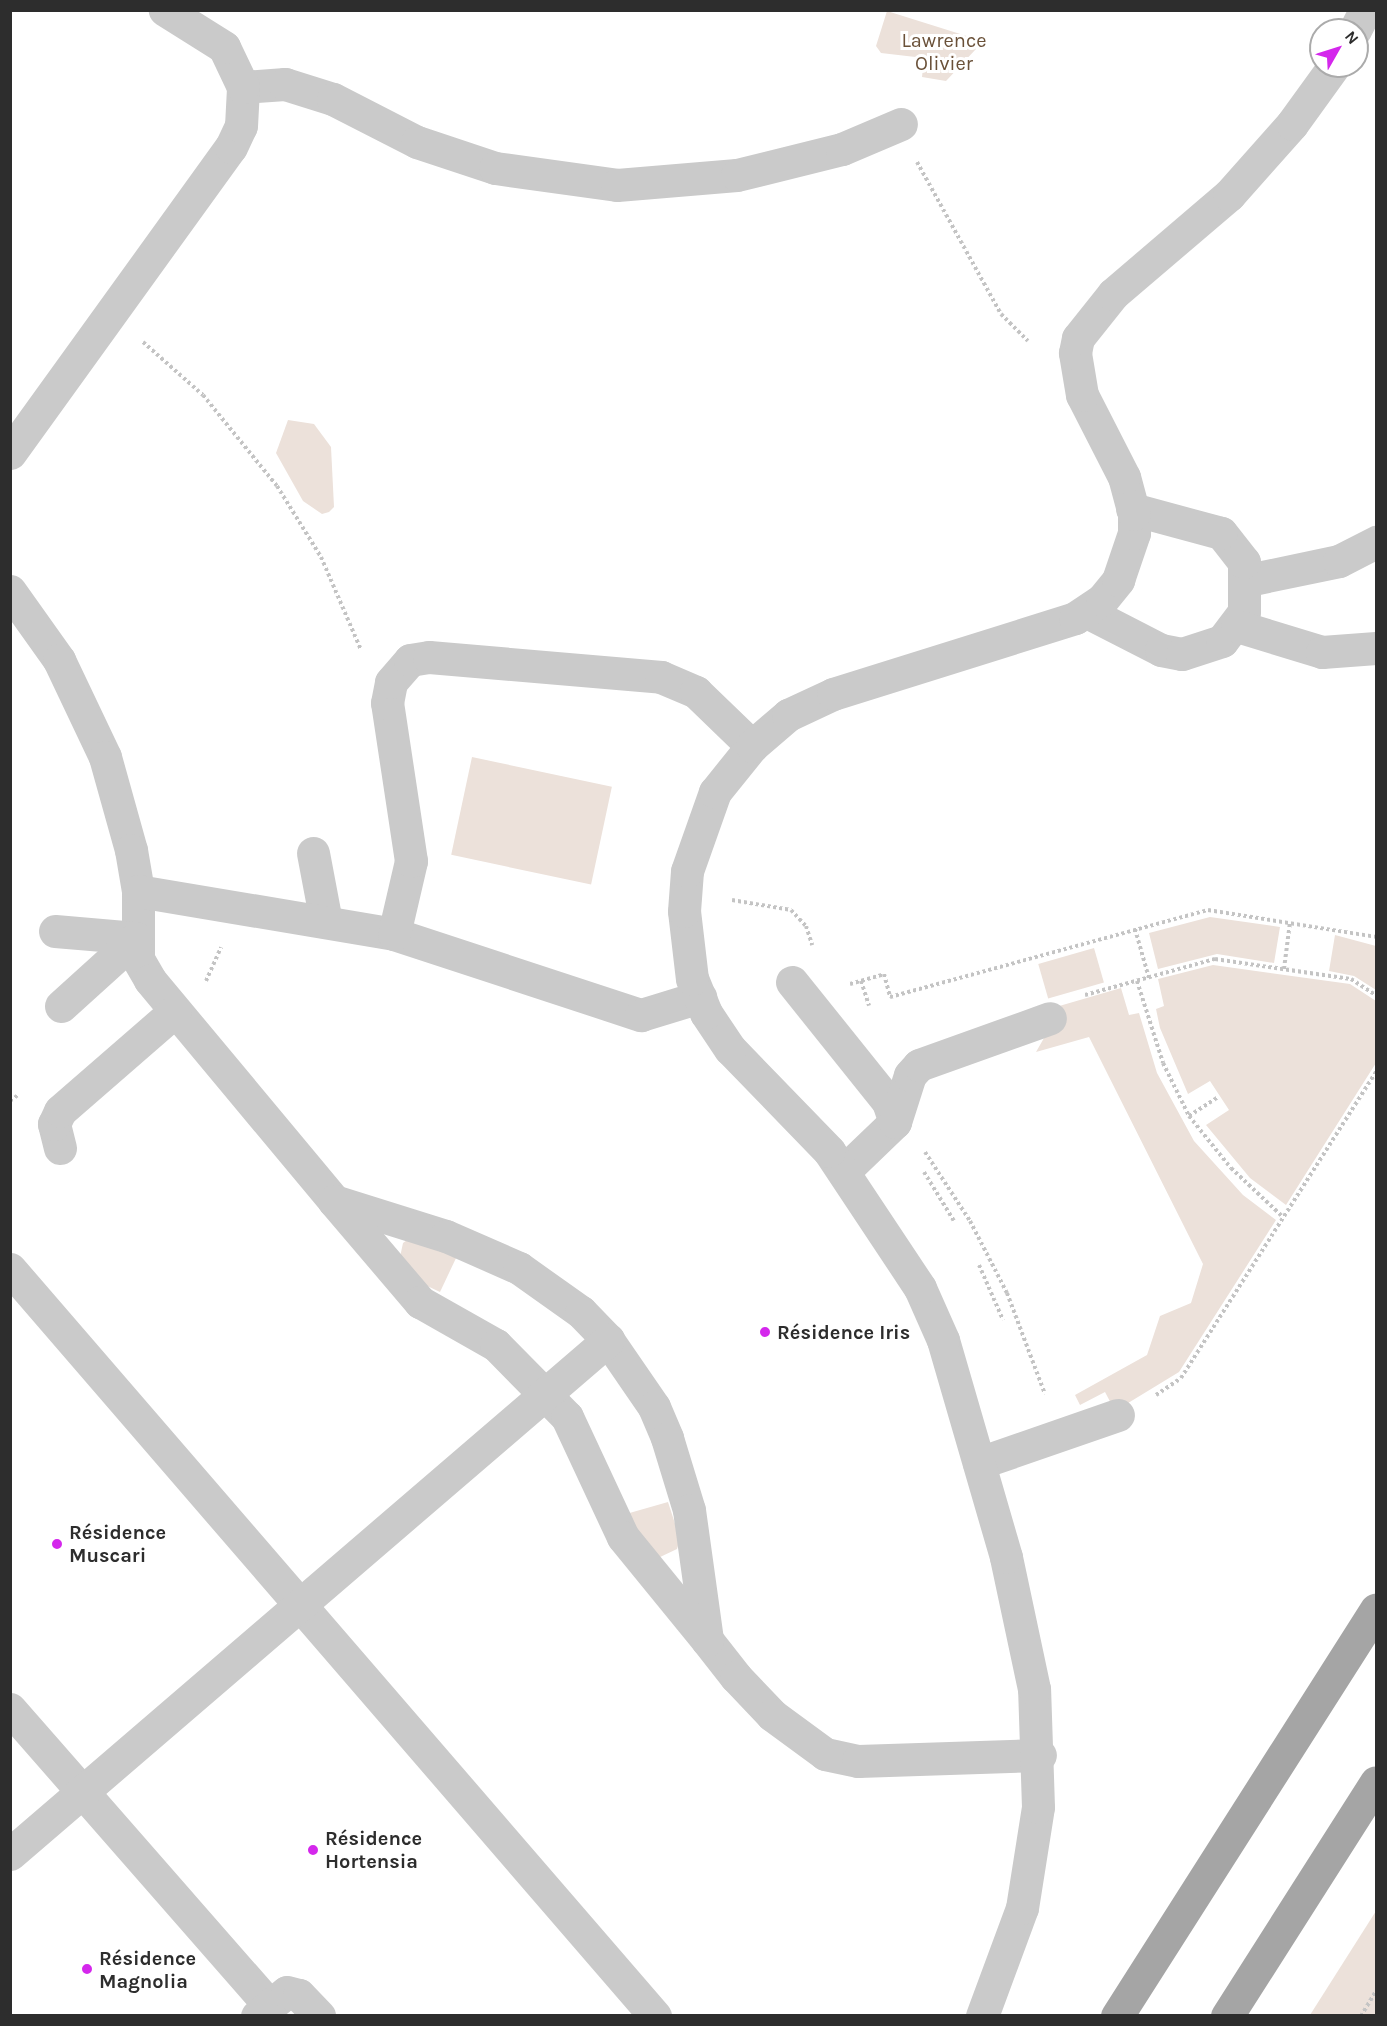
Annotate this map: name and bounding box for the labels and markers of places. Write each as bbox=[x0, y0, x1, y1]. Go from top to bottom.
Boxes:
place label: Résidence Iris bbox=[777, 1320, 910, 1344]
marker: Résidence Iris bbox=[758, 1325, 772, 1339]
place label: Résidence Muscari bbox=[69, 1520, 166, 1567]
marker: Résidence Muscari bbox=[50, 1537, 64, 1551]
place label: Résidence Hortensia bbox=[325, 1826, 422, 1873]
marker: Résidence Hortensia bbox=[306, 1843, 320, 1857]
place label: Résidence Magnolia bbox=[99, 1946, 196, 1993]
marker: Résidence Magnolia bbox=[80, 1962, 94, 1976]

